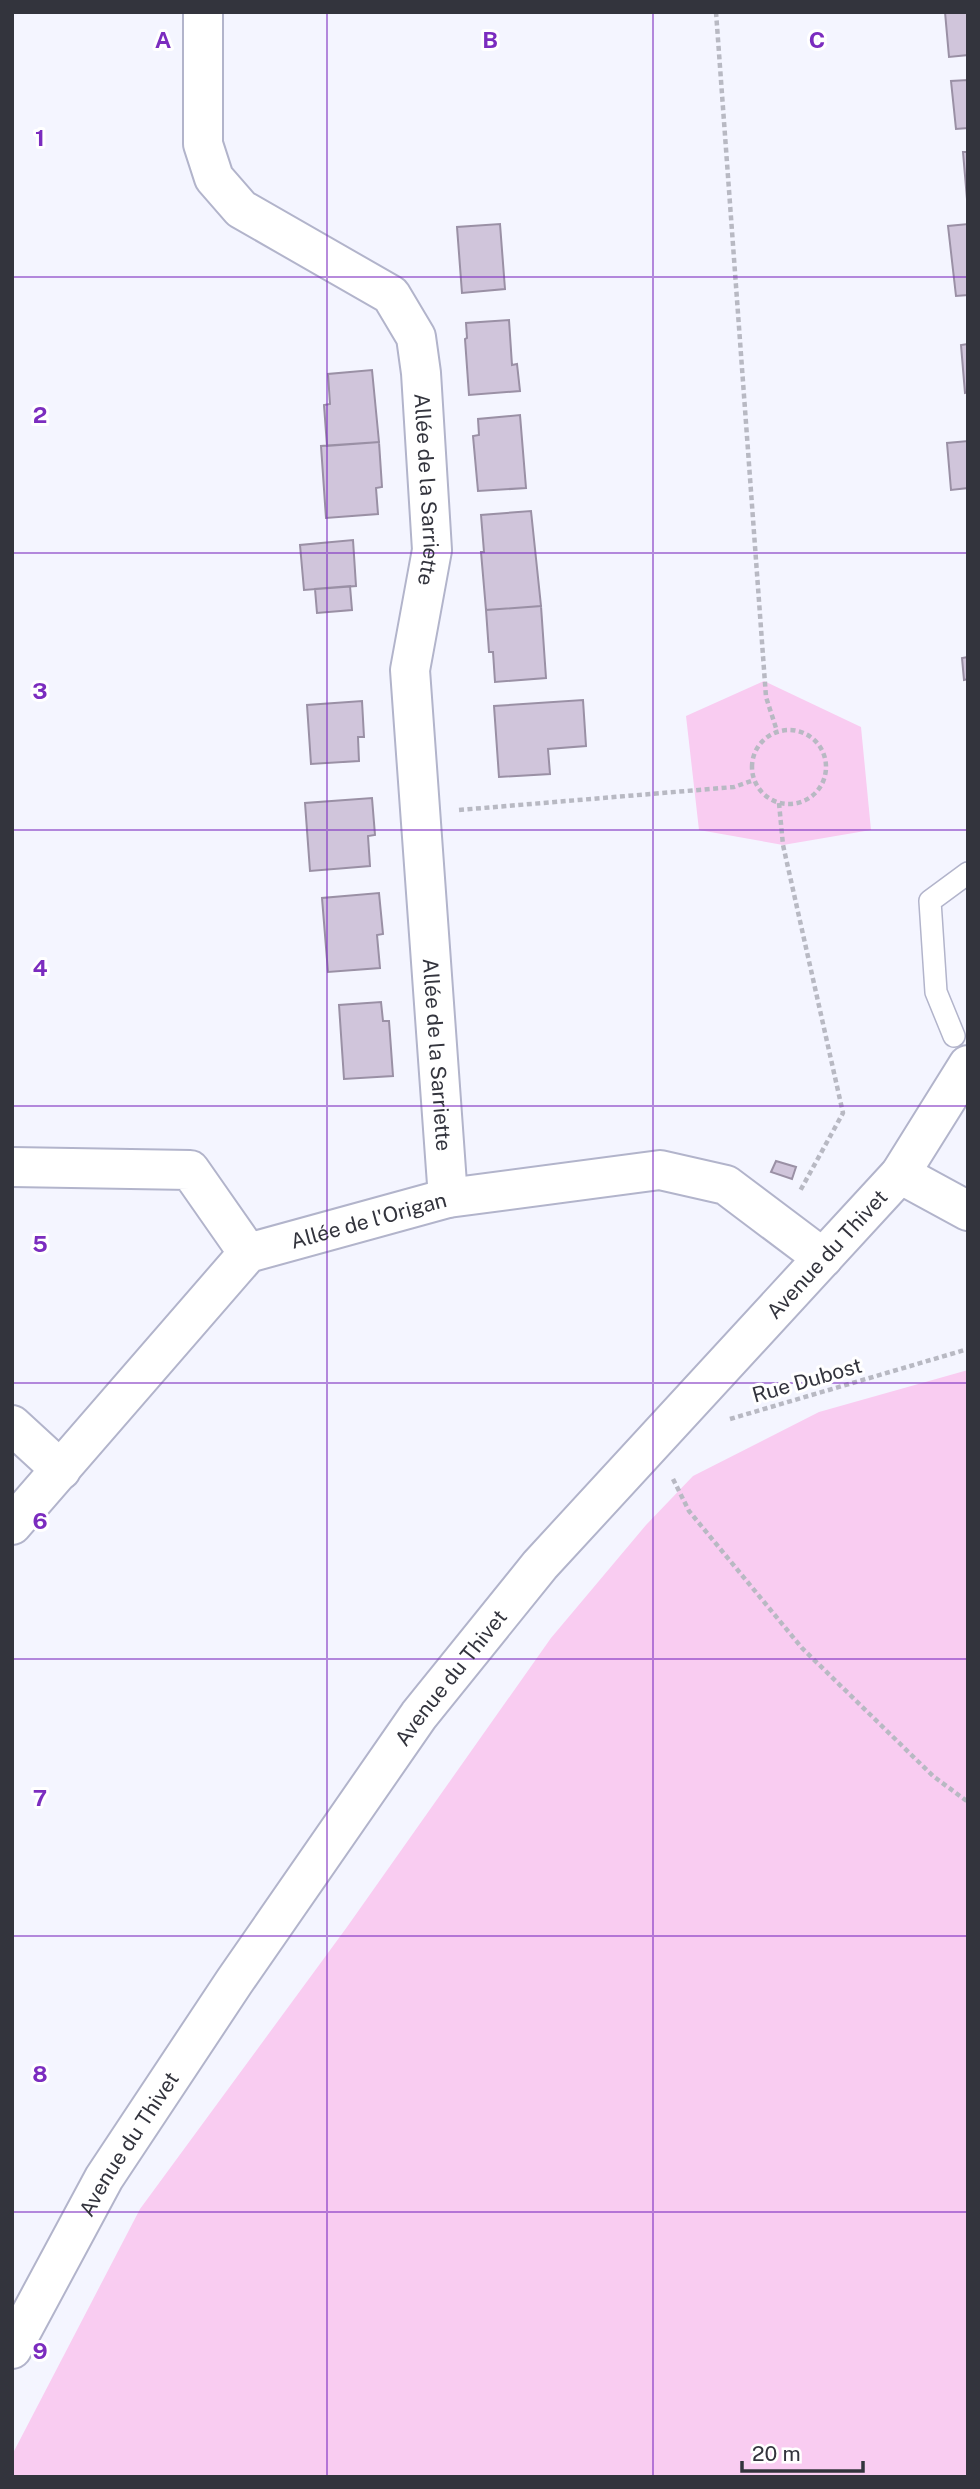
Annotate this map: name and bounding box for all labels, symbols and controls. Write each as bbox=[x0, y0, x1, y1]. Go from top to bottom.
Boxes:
text: A bbox=[155, 26, 172, 53]
text: B bbox=[482, 26, 498, 53]
text: C bbox=[809, 26, 825, 53]
text: 1 bbox=[35, 124, 45, 151]
street label: Allée de la Sarriette bbox=[410, 393, 445, 588]
text: 2 bbox=[33, 401, 47, 428]
text: 3 bbox=[32, 677, 48, 704]
text: 4 bbox=[32, 954, 48, 981]
street label: Allée de la Sarriette bbox=[418, 957, 457, 1152]
street label: Avenue du Thivet bbox=[761, 1184, 892, 1323]
street label: Allée de l'Origan bbox=[288, 1187, 449, 1253]
text: 5 bbox=[32, 1230, 48, 1257]
street label: Rue Dubost bbox=[749, 1352, 865, 1408]
text: 6 bbox=[32, 1507, 48, 1534]
street label: Avenue du Thivet bbox=[389, 1604, 512, 1750]
text: 7 bbox=[33, 1784, 47, 1811]
text: 8 bbox=[32, 2060, 48, 2087]
street label: Avenue du Thivet bbox=[73, 2067, 184, 2220]
text: 9 bbox=[32, 2337, 48, 2364]
scale bar bbox=[742, 2430, 863, 2474]
text: 20 m bbox=[752, 2441, 801, 2466]

